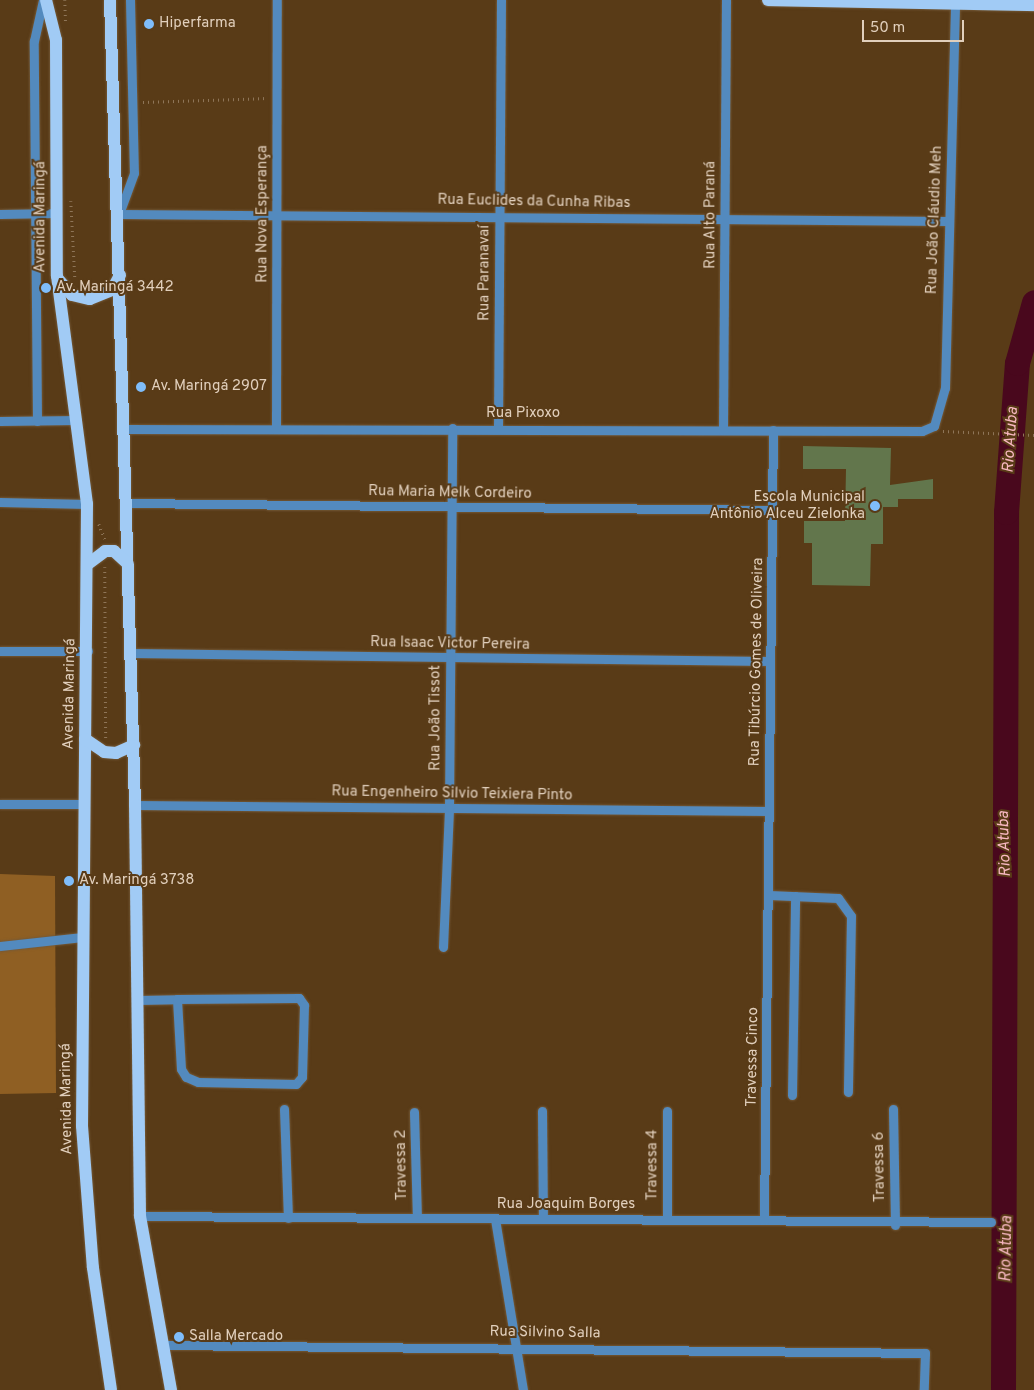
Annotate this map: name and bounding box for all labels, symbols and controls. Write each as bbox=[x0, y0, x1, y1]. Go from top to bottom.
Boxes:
scale bar bbox=[864, 10, 966, 42]
place label: Hiperfarma bbox=[159, 15, 236, 33]
marker: Hiperfarma bbox=[143, 18, 155, 30]
text: 50 m bbox=[870, 19, 905, 38]
street label: Rua Nova Esperança bbox=[254, 145, 272, 283]
street label: Rua João Cláudio Meh bbox=[923, 145, 947, 295]
street label: Avenida Maringá bbox=[32, 161, 50, 273]
street label: Rua Alto Paraná bbox=[702, 161, 720, 269]
street label: Rua Euclides da Cunha Ribas bbox=[437, 191, 631, 213]
street label: Rua Paranavaí bbox=[476, 225, 494, 321]
place label: Av. Maringá 3442 bbox=[56, 279, 174, 297]
marker: Av. Maringá 3442 bbox=[40, 282, 52, 294]
place label: Av. Maringá 2907 bbox=[151, 378, 267, 396]
marker: Av. Maringá 2907 bbox=[135, 381, 147, 393]
street label: Rua Pixoxo bbox=[486, 405, 560, 423]
water label: Rio Atuba bbox=[999, 406, 1023, 474]
street label: Rua Maria Melk Cordeiro bbox=[368, 483, 532, 503]
place label: Escola Municipal Antônio Alceu Zielonka bbox=[709, 488, 865, 523]
marker: Escola Municipal Antônio Alceu Zielonka bbox=[869, 500, 881, 512]
street label: Rua Tibúrcio Gomes de Oliveira bbox=[746, 557, 768, 767]
street label: Rua Isaac Victor Pereira bbox=[370, 634, 530, 654]
street label: Avenida Maringá bbox=[60, 638, 80, 750]
street label: Rua João Tissot bbox=[427, 665, 445, 771]
street label: Rua Engenheiro Silvio Teixiera Pinto bbox=[331, 783, 573, 805]
water label: Rio Atuba bbox=[994, 810, 1016, 878]
place label: Av. Maringá 3738 bbox=[79, 872, 195, 890]
marker: Av. Maringá 3738 bbox=[63, 875, 75, 887]
street label: Travessa Cinco bbox=[743, 1007, 763, 1107]
street label: Avenida Maringá bbox=[57, 1043, 77, 1155]
street label: Travessa 2 bbox=[392, 1129, 412, 1201]
street label: Travessa 4 bbox=[644, 1129, 662, 1201]
street label: Travessa 6 bbox=[870, 1132, 890, 1202]
street label: Rua Joaquim Borges bbox=[497, 1196, 635, 1214]
water label: Rio Atuba bbox=[997, 1215, 1017, 1283]
street label: Rua Silvino Salla bbox=[489, 1323, 601, 1343]
place label: Salla Mercado bbox=[189, 1328, 283, 1346]
marker: Salla Mercado bbox=[173, 1331, 185, 1343]

